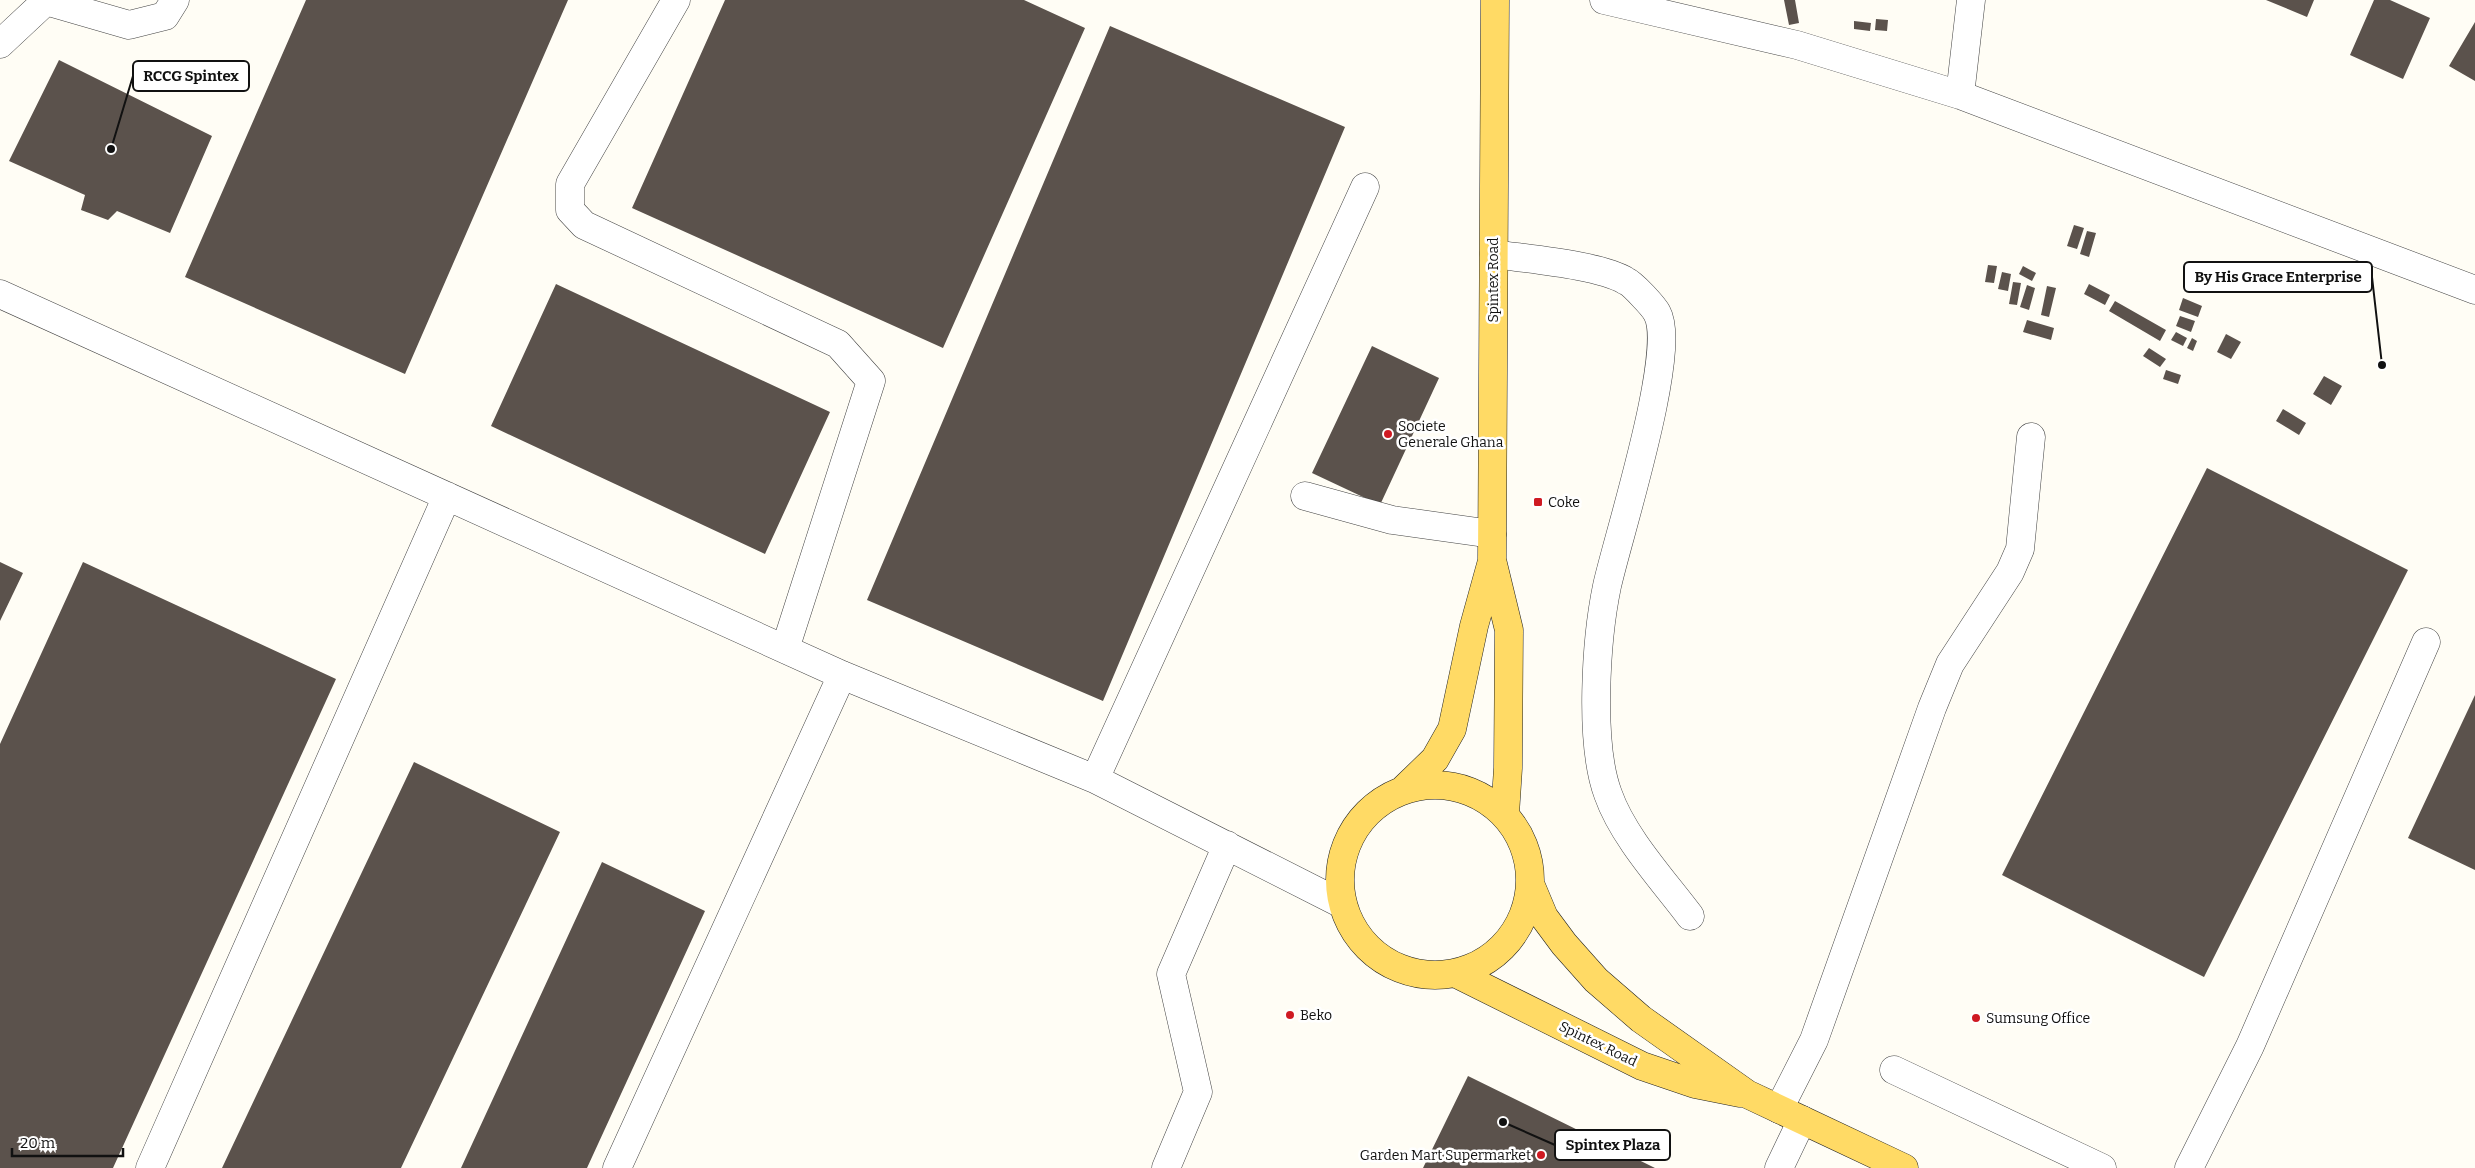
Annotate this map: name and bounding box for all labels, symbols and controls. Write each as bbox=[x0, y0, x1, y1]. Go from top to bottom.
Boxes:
callout: RCCG Spintex bbox=[133, 61, 249, 91]
text: RCCG Spintex bbox=[143, 67, 239, 85]
street label: Spintex Road bbox=[1485, 238, 1502, 322]
callout: By His Grace Enterprise bbox=[2184, 262, 2372, 292]
text: By His Grace Enterprise bbox=[2194, 268, 2362, 286]
place label: Societe Generale Ghana bbox=[1398, 418, 1504, 451]
marker: Societe Generale Ghana bbox=[1382, 428, 1394, 440]
place label: Coke bbox=[1548, 494, 1580, 511]
marker: Coke bbox=[1532, 496, 1544, 508]
place label: Beko bbox=[1300, 1007, 1332, 1024]
marker: Beko bbox=[1284, 1009, 1296, 1021]
place label: Sumsung Office bbox=[1986, 1010, 2090, 1027]
marker: Sumsung Office bbox=[1970, 1012, 1982, 1024]
street label: Spintex Road bbox=[1556, 1018, 1640, 1070]
scale bar bbox=[12, 1126, 124, 1158]
callout: Spintex Plaza bbox=[1555, 1130, 1670, 1160]
text: 20 m bbox=[20, 1134, 56, 1152]
text: Spintex Plaza bbox=[1566, 1136, 1661, 1154]
place label: Garden Mart Supermarket bbox=[1360, 1147, 1531, 1164]
marker: Garden Mart Supermarket bbox=[1535, 1149, 1547, 1161]

